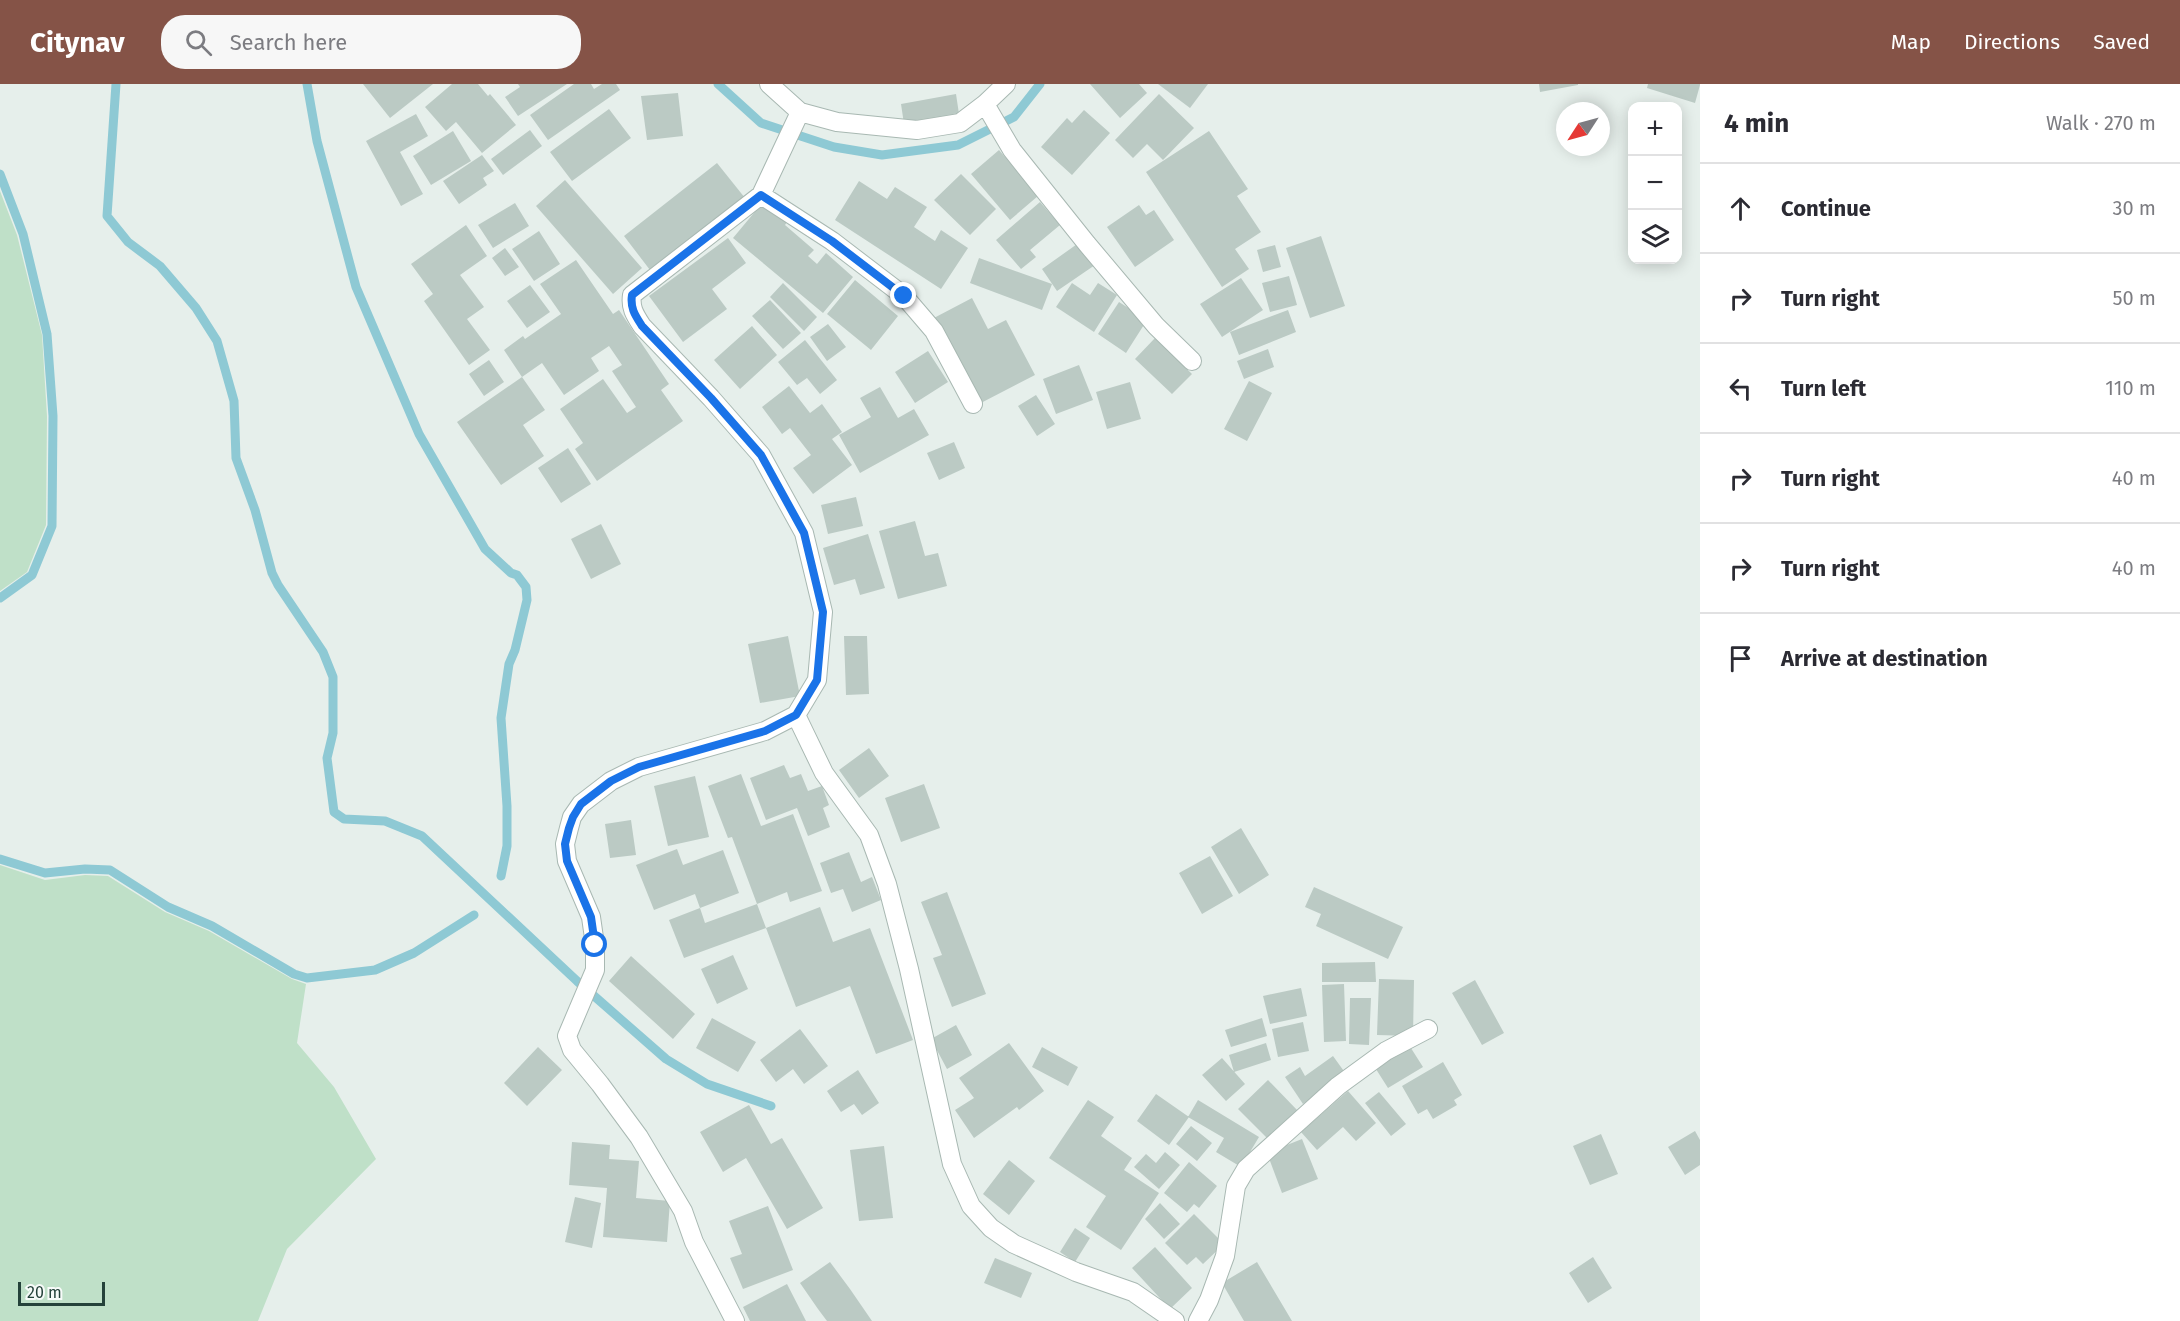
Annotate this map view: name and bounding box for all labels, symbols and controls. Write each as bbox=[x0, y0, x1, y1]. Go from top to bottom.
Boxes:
search box bbox=[161, 15, 581, 69]
text: Citynav bbox=[30, 26, 125, 59]
icon: search bbox=[182, 26, 215, 59]
text: Search here bbox=[230, 29, 347, 56]
text: Map bbox=[1891, 29, 1931, 55]
text: Directions bbox=[1964, 29, 2060, 55]
text: Saved bbox=[2093, 29, 2150, 55]
north arrow bbox=[1556, 102, 1610, 156]
map controls bbox=[1628, 102, 1682, 264]
button: + bbox=[1628, 102, 1682, 156]
text: 4 min bbox=[1724, 108, 1789, 139]
text: Walk · 270 m bbox=[2046, 111, 2156, 135]
button: − bbox=[1628, 156, 1682, 210]
icon: ahead bbox=[1724, 192, 1757, 225]
text: Continue bbox=[1781, 195, 1871, 222]
text: 30 m bbox=[2112, 196, 2156, 220]
button: layers bbox=[1628, 210, 1682, 264]
route end bbox=[890, 282, 916, 308]
icon: right bbox=[1724, 282, 1757, 315]
text: Turn right bbox=[1781, 285, 1880, 312]
text: 50 m bbox=[2112, 286, 2156, 310]
icon: left bbox=[1724, 372, 1757, 405]
text: Turn left bbox=[1781, 375, 1866, 402]
text: 110 m bbox=[2105, 376, 2156, 400]
icon: right bbox=[1724, 462, 1757, 495]
text: Turn right bbox=[1781, 465, 1880, 492]
text: 40 m bbox=[2112, 466, 2156, 490]
icon: right bbox=[1724, 552, 1757, 585]
text: Turn right bbox=[1781, 555, 1880, 582]
text: 40 m bbox=[2112, 556, 2156, 580]
icon: arrive bbox=[1724, 642, 1757, 675]
text: Arrive at destination bbox=[1781, 645, 1988, 672]
route start bbox=[581, 931, 607, 957]
scale bar bbox=[18, 1279, 105, 1306]
text: 20 m bbox=[27, 1283, 62, 1302]

